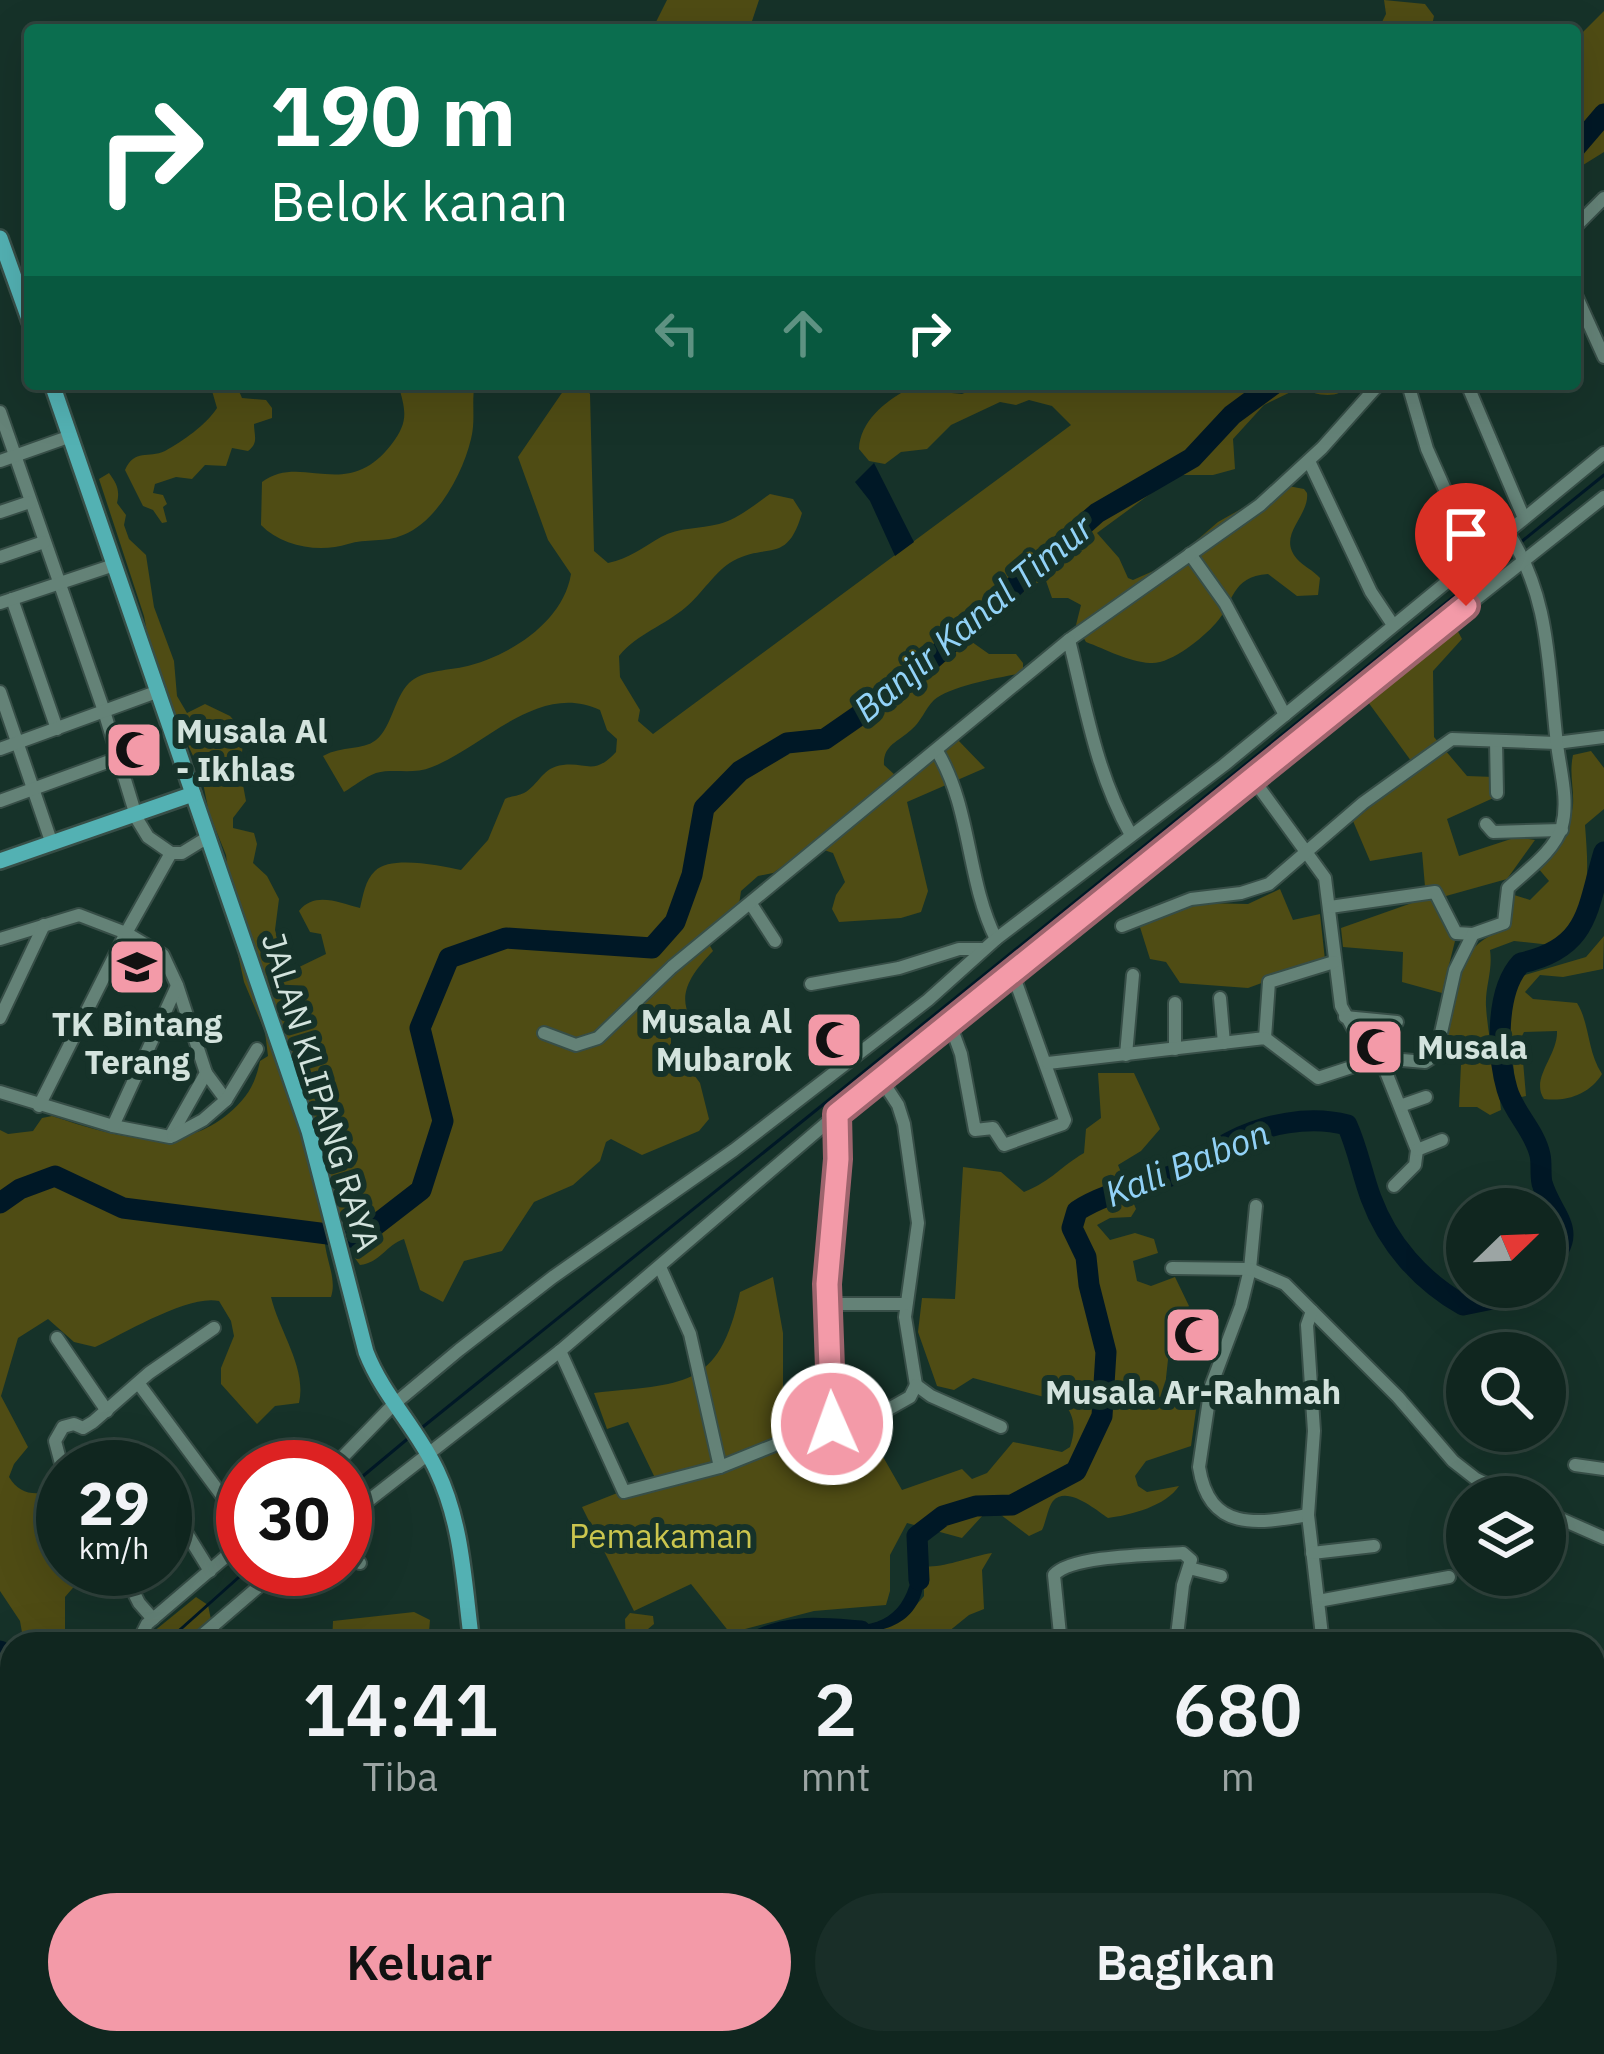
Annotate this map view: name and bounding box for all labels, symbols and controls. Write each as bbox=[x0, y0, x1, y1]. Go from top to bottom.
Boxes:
text: 190 m bbox=[270, 60, 516, 169]
icon: right bbox=[72, 72, 228, 228]
text: Belok kanan bbox=[270, 166, 568, 236]
icon: left bbox=[644, 300, 710, 366]
icon: ahead bbox=[770, 300, 836, 366]
icon: right bbox=[896, 300, 962, 366]
pin bbox=[1415, 483, 1517, 606]
icon: arrive bbox=[1433, 501, 1499, 567]
water label: Banjir Kanal Timur bbox=[843, 503, 1103, 732]
place label: Musala Al - Ikhlas bbox=[176, 709, 327, 790]
mosque icon: Musala Al - Ikhlas bbox=[103, 719, 165, 781]
street label: JALAN KLIPANG RAYA bbox=[253, 927, 390, 1256]
school or university icon: TK Bintang Terang bbox=[106, 936, 168, 998]
place label: Musala Al Mubarok bbox=[641, 999, 793, 1080]
place label: TK Bintang Terang bbox=[52, 1002, 223, 1083]
mosque icon: Musala Al Mubarok bbox=[803, 1009, 865, 1071]
mosque icon: Musala bbox=[1344, 1016, 1406, 1078]
place label: Musala bbox=[1417, 1025, 1528, 1068]
water label: Kali Babon bbox=[1098, 1108, 1276, 1217]
north arrow bbox=[1446, 1188, 1566, 1308]
map controls bbox=[1446, 1188, 1566, 1596]
mosque icon: Musala Ar-Rahmah bbox=[1162, 1304, 1224, 1366]
button: search bbox=[1446, 1332, 1566, 1452]
position arrow bbox=[769, 1361, 895, 1487]
place label: Musala Ar-Rahmah bbox=[1045, 1370, 1341, 1413]
speed limit sign: 30 bbox=[216, 1440, 372, 1596]
text: 29 bbox=[78, 1463, 150, 1542]
button: layers bbox=[1446, 1476, 1566, 1596]
park label: Pemakaman bbox=[569, 1514, 753, 1557]
text: km/h bbox=[79, 1528, 149, 1567]
text: 14:41 bbox=[302, 1662, 498, 1756]
text: 2 bbox=[814, 1662, 857, 1756]
text: 680 bbox=[1173, 1662, 1303, 1756]
text: Tiba bbox=[363, 1751, 438, 1802]
text: mnt bbox=[801, 1751, 871, 1802]
text: m bbox=[1221, 1751, 1255, 1802]
button: Keluar bbox=[48, 1893, 791, 2031]
button: Bagikan bbox=[815, 1893, 1557, 2031]

